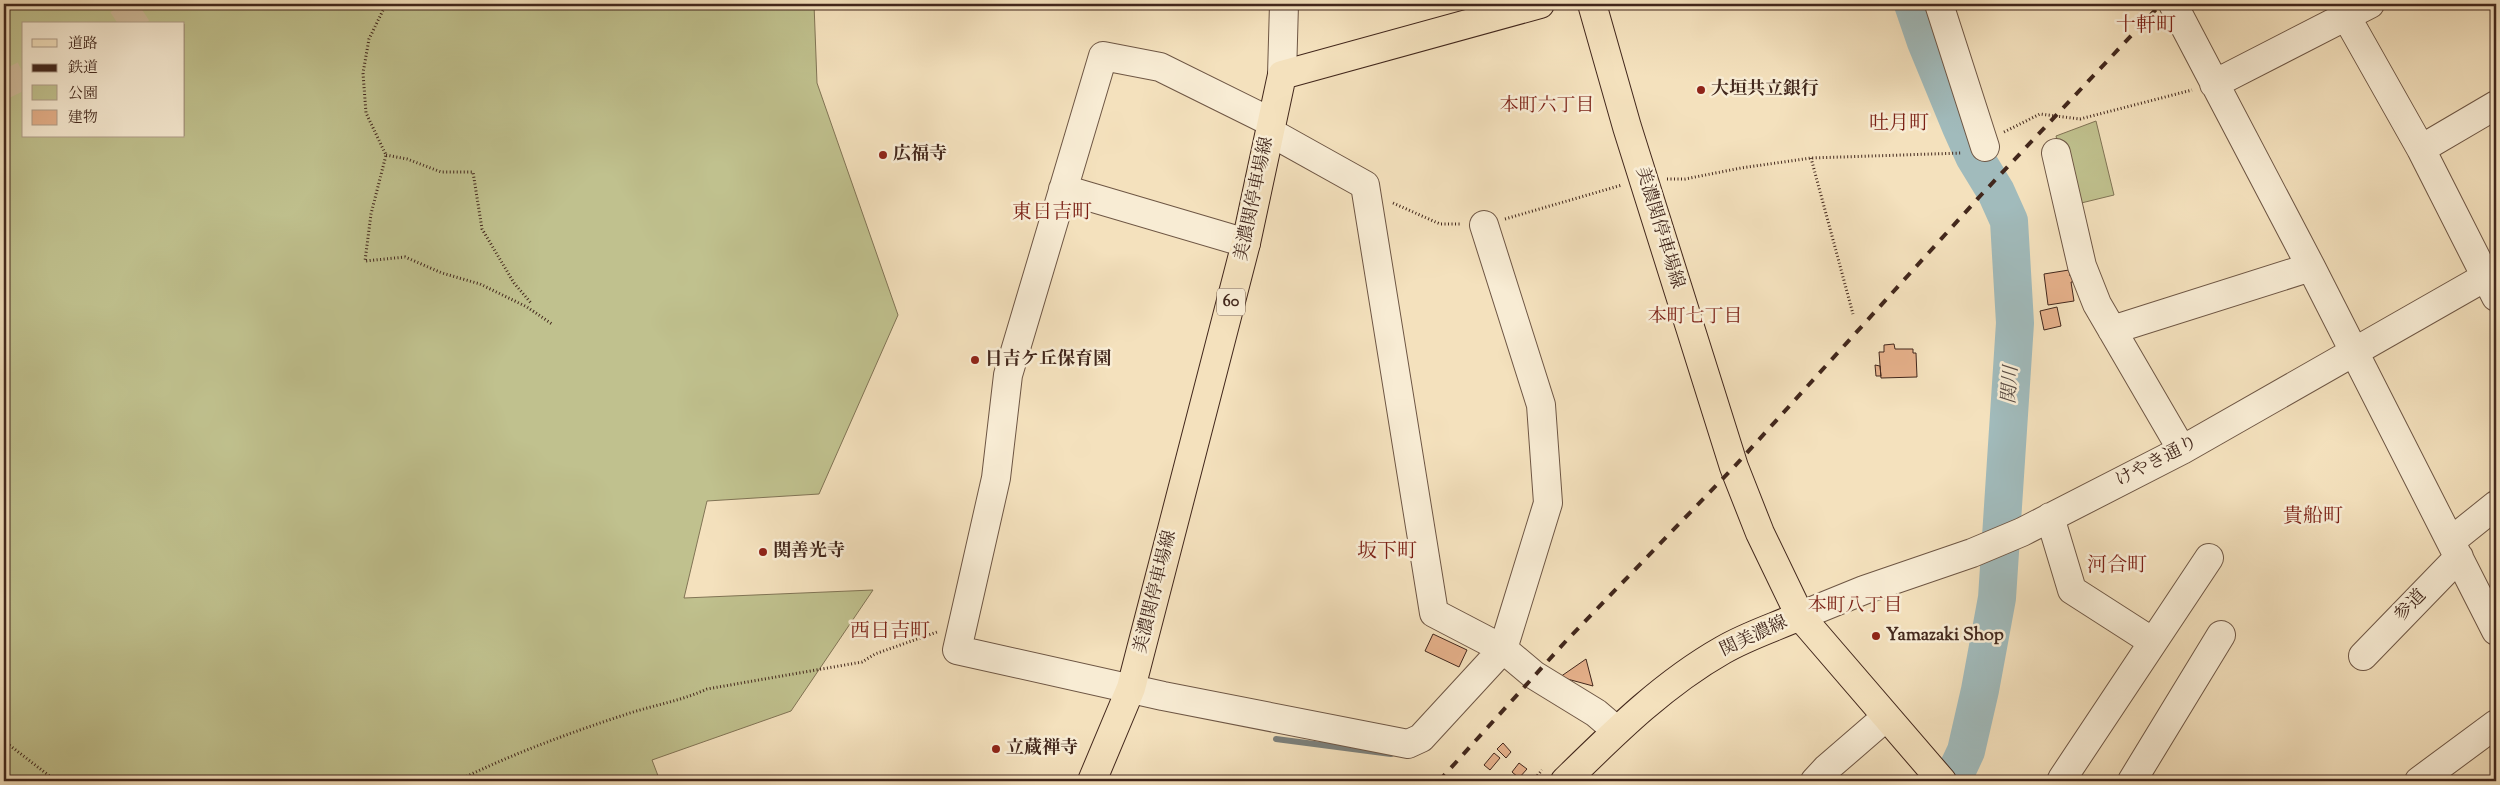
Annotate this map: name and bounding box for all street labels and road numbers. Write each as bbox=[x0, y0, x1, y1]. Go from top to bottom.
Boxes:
street label: 美濃関停車場線 bbox=[1229, 135, 1281, 263]
street label: 美濃関停車場線 bbox=[1628, 164, 1690, 292]
road number: 60 bbox=[1217, 288, 1245, 316]
street label: けやき通り bbox=[2111, 430, 2203, 494]
street label: 美濃関停車場線 bbox=[1128, 528, 1184, 656]
street label: 参道 bbox=[2389, 584, 2433, 628]
street label: 関美濃線 bbox=[1716, 610, 1792, 664]

